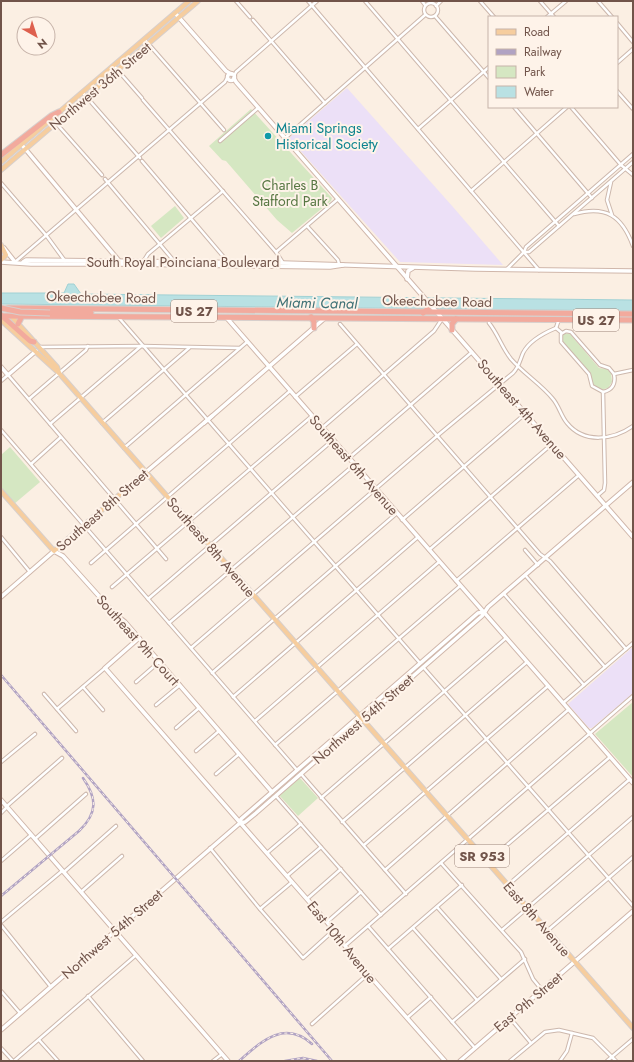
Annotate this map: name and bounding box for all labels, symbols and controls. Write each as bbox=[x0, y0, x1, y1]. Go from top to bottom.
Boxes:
north arrow bbox=[16, 16, 56, 56]
legend bbox=[488, 16, 618, 108]
text: Road bbox=[524, 23, 550, 41]
text: N bbox=[34, 35, 51, 53]
street label: Northwest 36th Street bbox=[45, 37, 156, 135]
text: Railway bbox=[524, 43, 562, 61]
text: Park bbox=[524, 63, 546, 81]
text: Water bbox=[524, 83, 555, 101]
place label: Miami Springs Historical Society bbox=[276, 118, 379, 154]
marker: Miami Springs Historical Society bbox=[263, 131, 273, 141]
park label: Charles B Stafford Park bbox=[252, 175, 329, 211]
street label: South Royal Poinciana Boulevard bbox=[86, 252, 280, 272]
street label: Okeechobee Road bbox=[46, 286, 156, 308]
street label: Okeechobee Road bbox=[382, 290, 492, 312]
water label: Miami Canal bbox=[276, 291, 358, 315]
road number: US 27 bbox=[171, 300, 217, 322]
road number: US 27 bbox=[573, 309, 619, 331]
street label: Southeast 4th Avenue bbox=[473, 354, 571, 464]
street label: Southeast 6th Avenue bbox=[305, 410, 403, 520]
street label: Southeast 8th Street bbox=[51, 464, 153, 556]
street label: Southeast 8th Avenue bbox=[162, 493, 260, 601]
street label: Southeast 9th Court bbox=[92, 590, 185, 690]
street label: Northwest 54th Street bbox=[308, 669, 418, 769]
road number: SR 953 bbox=[455, 845, 509, 867]
street label: East 8th Avenue bbox=[499, 877, 575, 961]
street label: Northwest 54th Street bbox=[57, 884, 167, 984]
street label: East 10th Avenue bbox=[302, 897, 382, 987]
street label: East 9th Street bbox=[489, 967, 567, 1037]

